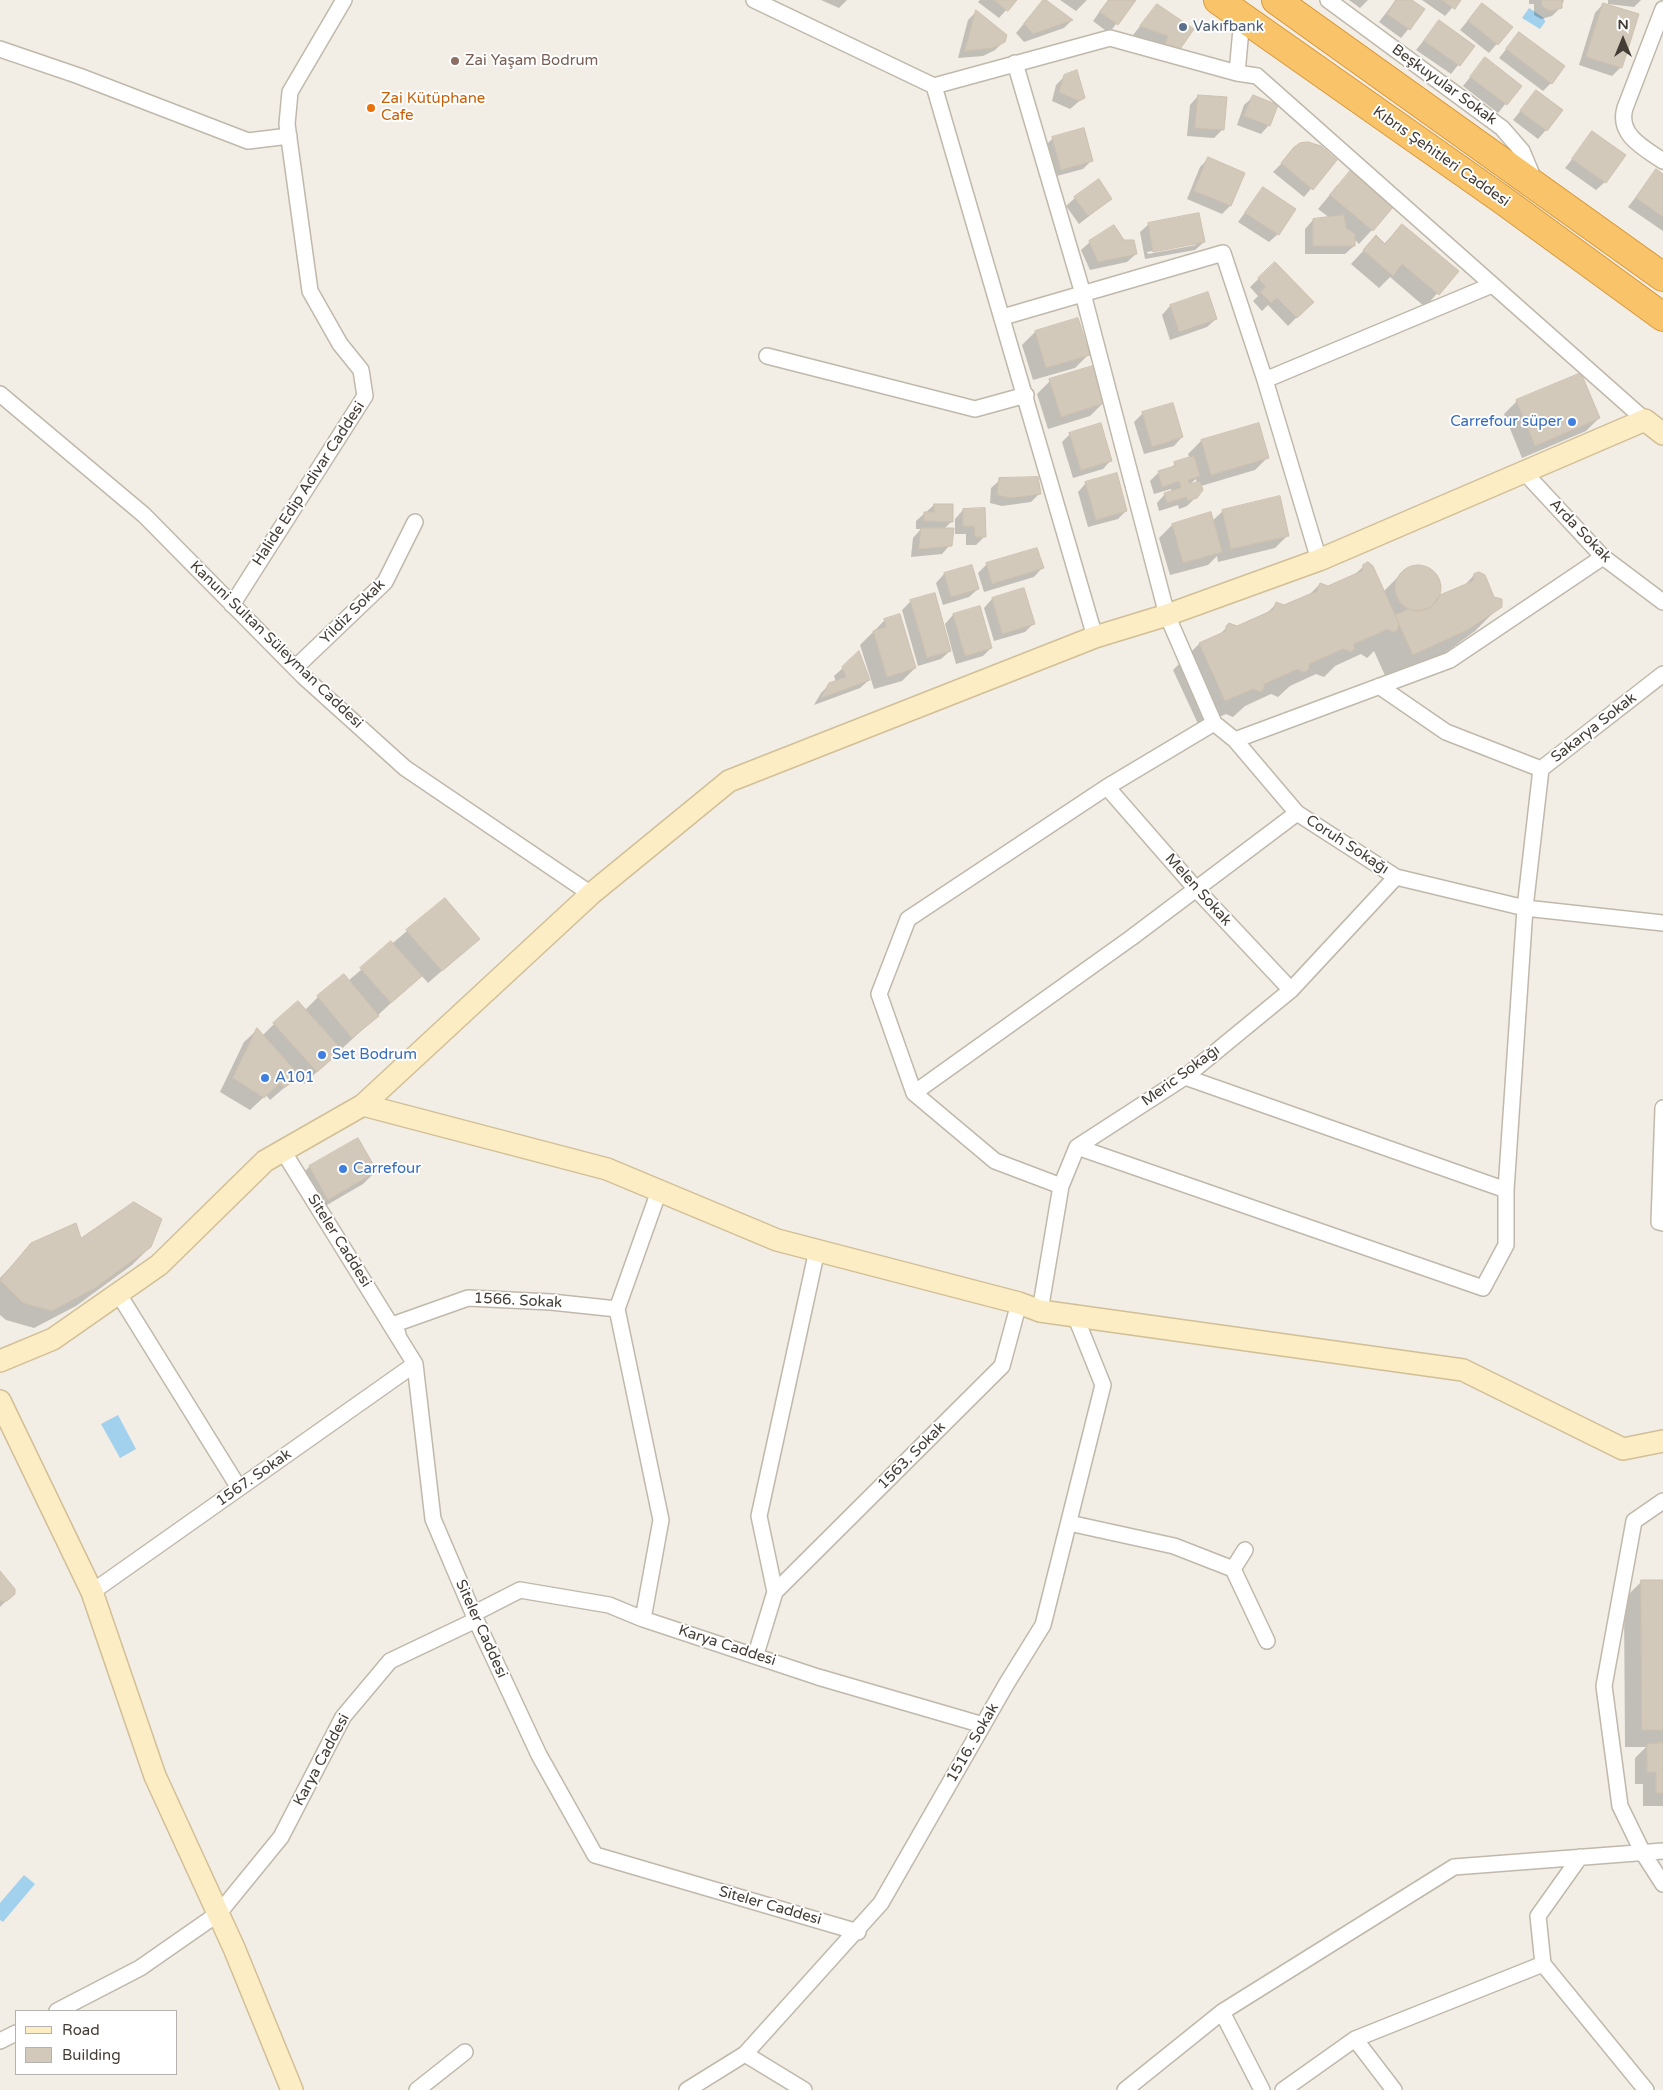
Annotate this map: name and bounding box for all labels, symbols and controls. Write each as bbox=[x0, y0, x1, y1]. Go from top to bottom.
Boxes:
north arrow bbox=[1598, 15, 1648, 65]
text: N bbox=[1617, 16, 1629, 33]
place label: Vakıfbank bbox=[1193, 18, 1264, 36]
marker: Vakıfbank bbox=[1177, 21, 1189, 33]
street label: Beşkuyular Sokak bbox=[1388, 41, 1500, 129]
place label: Zai Yaşam Bodrum bbox=[465, 52, 598, 70]
marker: Zai Yaşam Bodrum bbox=[449, 55, 461, 67]
place label: Zai Kütüphane Cafe bbox=[381, 90, 485, 125]
marker: Zai Kütüphane Cafe bbox=[365, 102, 377, 114]
street label: Kıbrıs Şehitleri Caddesi bbox=[1369, 103, 1513, 211]
street label: Halide Edip Adivar Caddesi bbox=[249, 398, 369, 570]
place label: Carrefour süper bbox=[1450, 413, 1562, 431]
marker: Carrefour süper bbox=[1566, 416, 1578, 428]
street label: Arda Sokak bbox=[1545, 495, 1615, 567]
street label: Kanuni Sultan Süleyman Caddesi bbox=[186, 557, 366, 733]
street label: Yildiz Sokak bbox=[317, 576, 389, 648]
street label: Sakarya Sokak bbox=[1548, 689, 1640, 767]
street label: Coruh Sokağı bbox=[1302, 812, 1392, 878]
street label: Melen Sokak bbox=[1161, 850, 1235, 930]
street label: Meric Sokağı bbox=[1138, 1042, 1224, 1110]
place label: Set Bodrum bbox=[332, 1046, 417, 1064]
marker: Set Bodrum bbox=[316, 1049, 328, 1061]
place label: A101 bbox=[275, 1069, 314, 1087]
marker: A101 bbox=[259, 1072, 271, 1084]
place label: Carrefour bbox=[353, 1160, 421, 1178]
marker: Carrefour bbox=[337, 1163, 349, 1175]
street label: Siteler Caddesi bbox=[303, 1191, 375, 1291]
street label: 1566. Sokak bbox=[473, 1290, 563, 1312]
street label: 1563. Sokak bbox=[874, 1418, 950, 1494]
street label: 1567. Sokak bbox=[213, 1445, 295, 1511]
street label: Siteler Caddesi bbox=[451, 1577, 511, 1681]
street label: Karya Caddesi bbox=[676, 1622, 778, 1670]
street label: 1516. Sokak bbox=[943, 1700, 1003, 1786]
street label: Karya Caddesi bbox=[290, 1711, 354, 1809]
street label: Siteler Caddesi bbox=[717, 1883, 823, 1929]
legend bbox=[15, 2010, 178, 2075]
text: Road bbox=[62, 2021, 100, 2039]
text: Building bbox=[62, 2046, 121, 2064]

